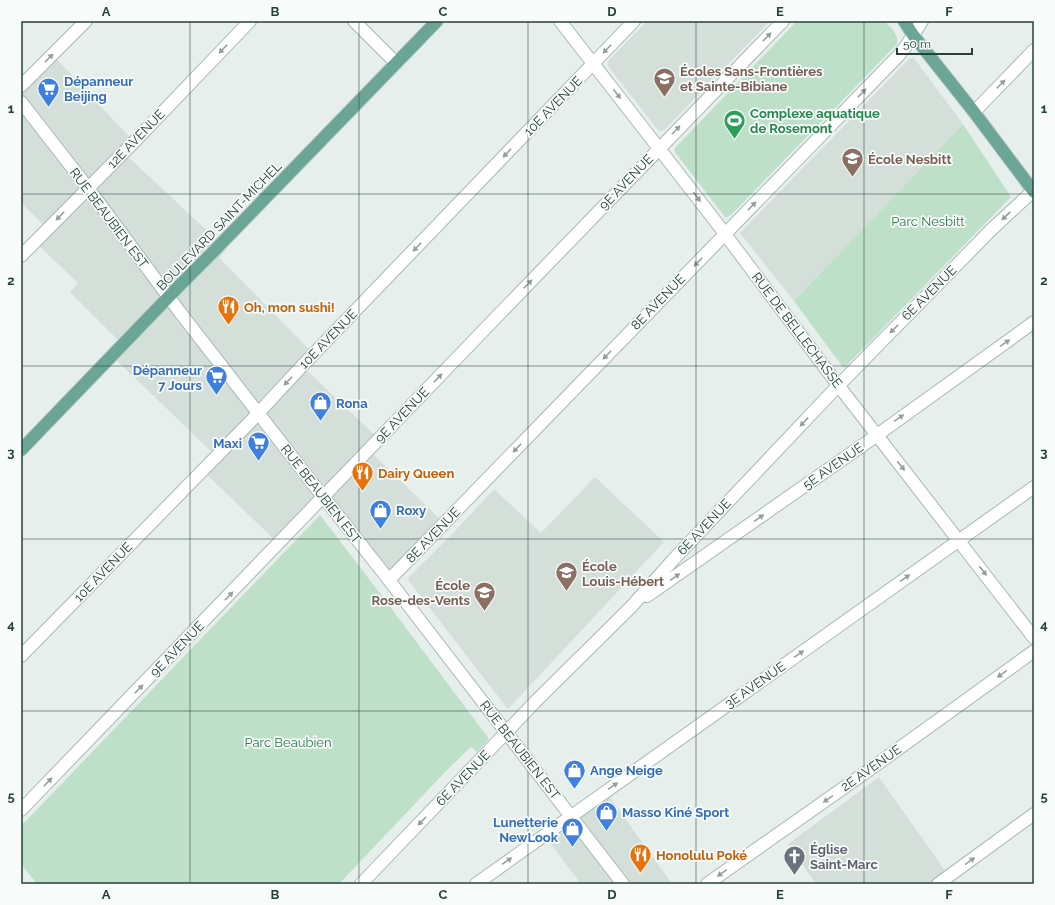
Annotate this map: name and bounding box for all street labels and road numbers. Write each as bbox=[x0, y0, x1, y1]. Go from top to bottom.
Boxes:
street label: 10E AVENUE bbox=[521, 73, 585, 139]
street label: 12E AVENUE bbox=[104, 107, 168, 171]
street label: 9E AVENUE bbox=[596, 151, 656, 213]
street label: BOULEVARD SAINT-MICHEL bbox=[154, 158, 285, 293]
street label: RUE BEAUBIEN EST bbox=[67, 165, 151, 271]
street label: 6E AVENUE bbox=[899, 262, 960, 323]
street label: RUE DE BELLECHASSE bbox=[749, 269, 845, 391]
street label: 8E AVENUE bbox=[628, 271, 688, 333]
street label: 10E AVENUE bbox=[296, 306, 360, 372]
street label: 9E AVENUE bbox=[372, 384, 432, 446]
street label: 5E AVENUE bbox=[800, 440, 866, 492]
street label: RUE BEAUBIEN EST bbox=[278, 442, 364, 546]
street label: 6E AVENUE bbox=[674, 496, 734, 558]
street label: 8E AVENUE bbox=[403, 504, 463, 566]
street label: 10E AVENUE bbox=[71, 539, 135, 605]
street label: 9E AVENUE bbox=[147, 618, 207, 680]
street label: 3E AVENUE bbox=[722, 659, 788, 711]
street label: RUE BEAUBIEN EST bbox=[477, 698, 563, 802]
street label: 2E AVENUE bbox=[838, 742, 904, 794]
street label: 6E AVENUE bbox=[433, 747, 493, 809]

